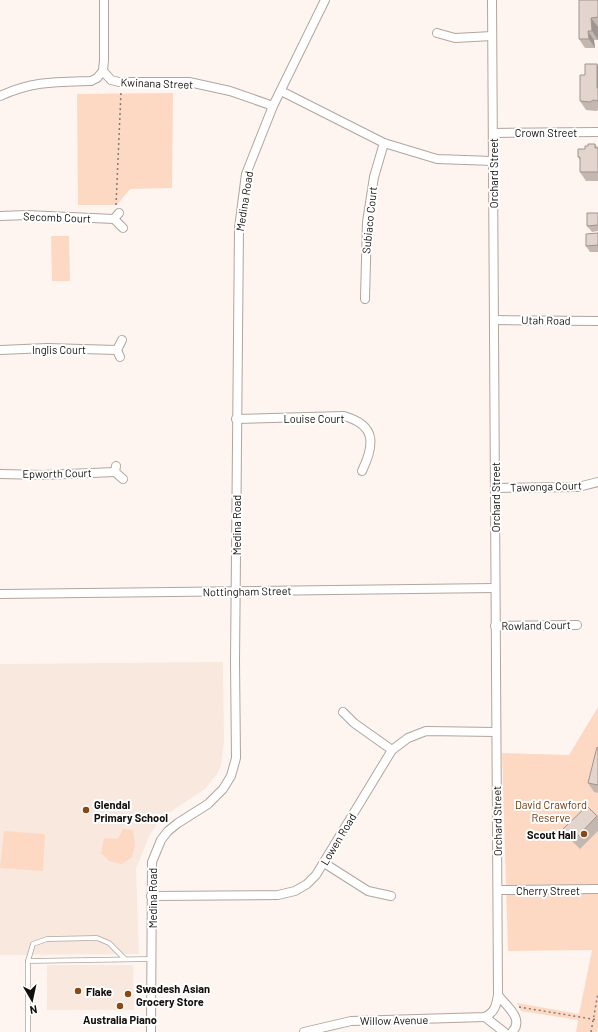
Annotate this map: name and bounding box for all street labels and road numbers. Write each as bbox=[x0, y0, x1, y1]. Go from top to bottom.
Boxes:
street label: Kwinana Street bbox=[121, 75, 193, 91]
street label: Crown Street bbox=[515, 126, 577, 139]
street label: Orchard Street bbox=[487, 138, 500, 208]
street label: Medina Road bbox=[233, 170, 255, 232]
street label: Subiaco Court bbox=[359, 186, 379, 254]
street label: Secomb Court bbox=[23, 209, 91, 225]
street label: Utah Road bbox=[521, 313, 571, 327]
street label: Inglis Court bbox=[32, 343, 86, 356]
street label: Louise Court bbox=[283, 412, 345, 425]
street label: Orchard Street bbox=[489, 462, 502, 532]
street label: Epworth Court bbox=[22, 466, 92, 480]
street label: Tawonga Court bbox=[510, 478, 582, 494]
street label: Medina Road bbox=[230, 495, 243, 555]
street label: Nottingham Street bbox=[202, 584, 292, 598]
street label: Rowland Court bbox=[501, 618, 571, 632]
street label: Orchard Street bbox=[490, 786, 504, 856]
street label: Lowen Road bbox=[317, 811, 359, 867]
street label: Medina Road bbox=[146, 868, 159, 928]
street label: Cherry Street bbox=[516, 884, 580, 897]
street label: Willow Avenue bbox=[360, 1013, 428, 1027]

